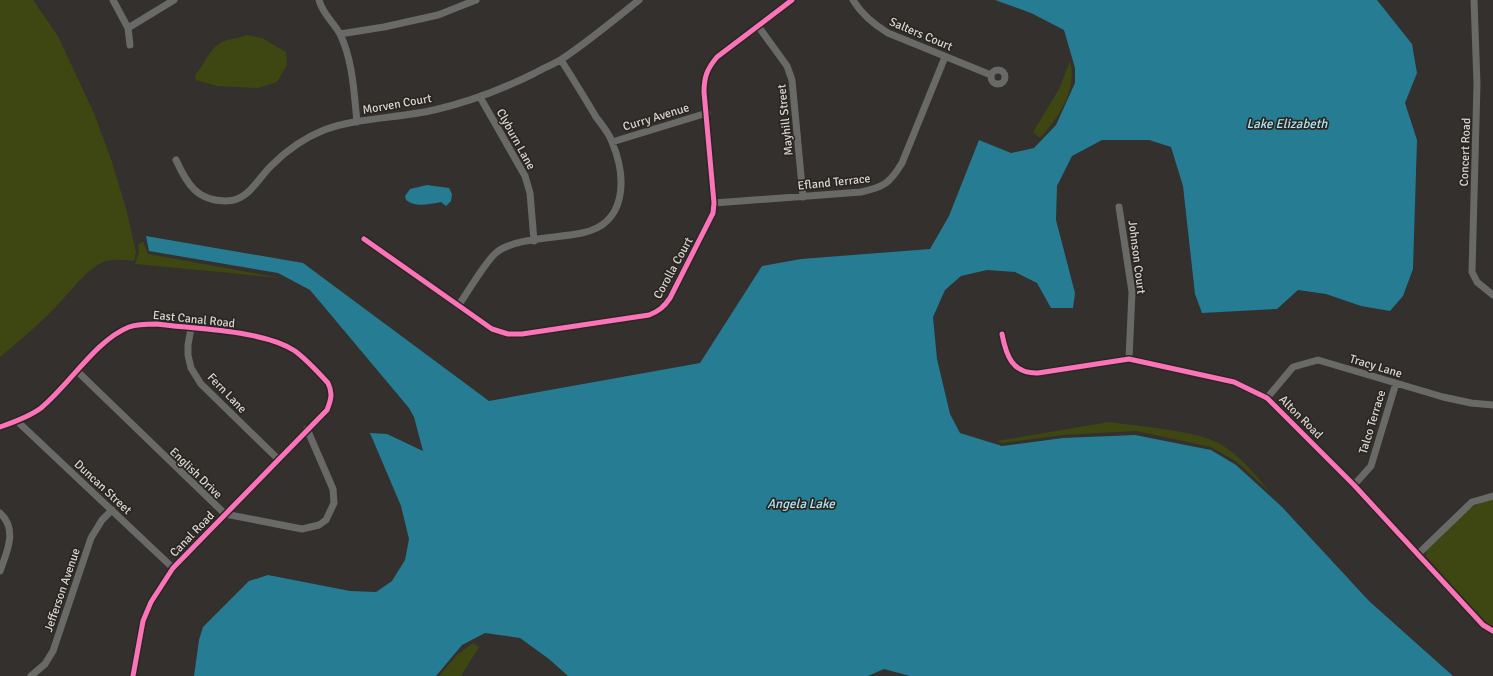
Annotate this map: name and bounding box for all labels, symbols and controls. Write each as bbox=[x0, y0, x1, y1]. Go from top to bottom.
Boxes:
street label: Salters Court bbox=[887, 14, 955, 55]
street label: Mayhill Street bbox=[774, 83, 797, 156]
street label: Morven Court bbox=[361, 91, 433, 118]
street label: Curry Avenue bbox=[621, 100, 691, 135]
street label: Clyburn Lane bbox=[493, 106, 538, 172]
water label: Lake Elizabeth bbox=[1247, 116, 1328, 132]
street label: Concert Road bbox=[1457, 117, 1474, 187]
street label: Efland Terrace bbox=[797, 171, 871, 194]
street label: Johnson Court bbox=[1125, 219, 1148, 295]
street label: Corolla Court bbox=[650, 235, 697, 302]
street label: East Canal Road bbox=[152, 308, 236, 331]
street label: Tracy Lane bbox=[1348, 351, 1404, 382]
street label: Fern Lane bbox=[204, 370, 250, 417]
street label: Talco Terrace bbox=[1356, 388, 1389, 456]
street label: Alton Road bbox=[1276, 392, 1326, 442]
street label: English Drive bbox=[166, 444, 225, 502]
street label: Duncan Street bbox=[71, 457, 135, 518]
water label: Angela Lake bbox=[767, 496, 836, 512]
street label: Canal Road bbox=[167, 508, 218, 560]
street label: Jefferson Avenue bbox=[41, 546, 84, 634]

